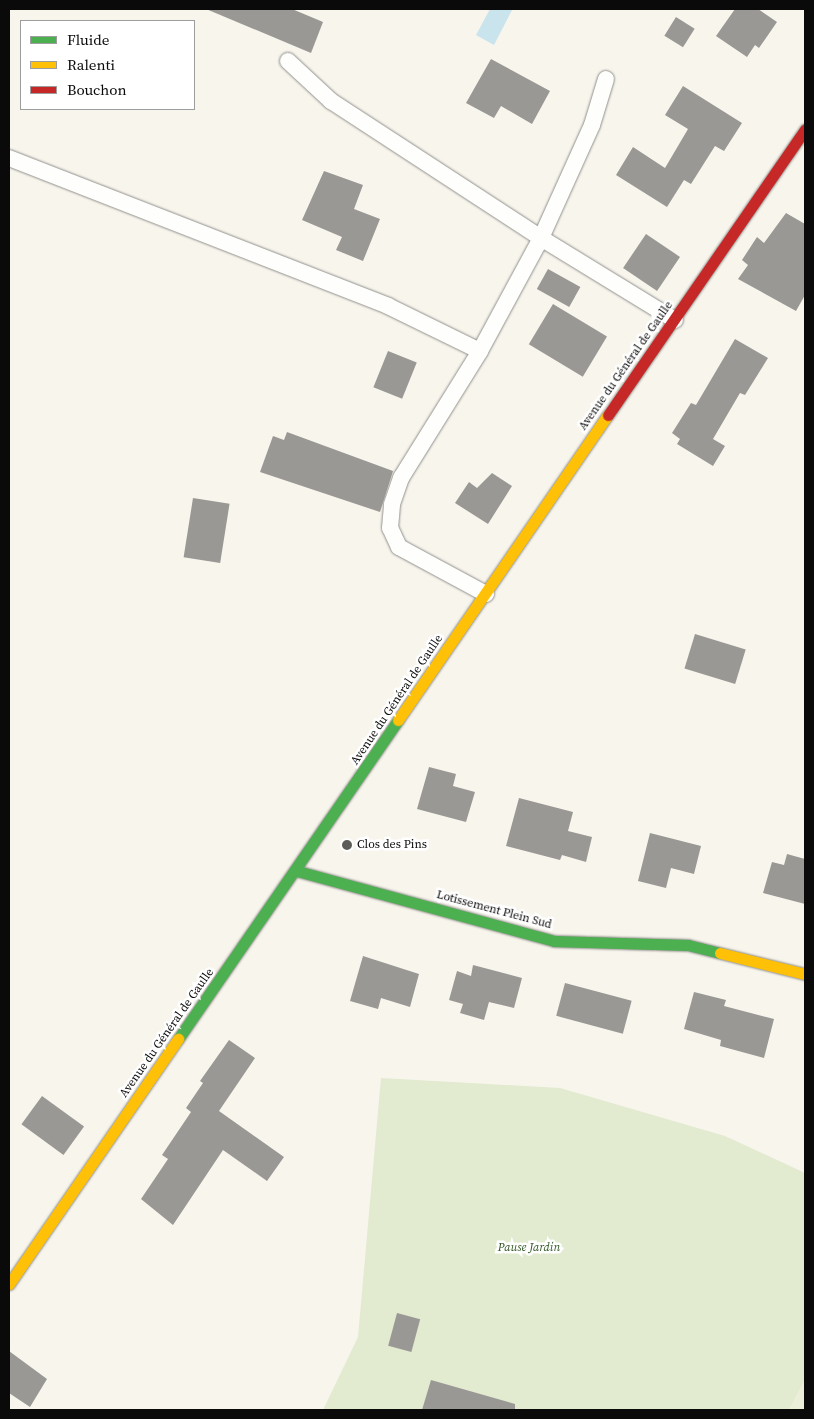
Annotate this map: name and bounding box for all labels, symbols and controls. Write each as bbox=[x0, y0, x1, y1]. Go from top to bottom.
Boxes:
legend bbox=[20, 20, 195, 110]
text: Fluide bbox=[67, 29, 109, 50]
text: Ralenti bbox=[67, 54, 115, 75]
text: Bouchon bbox=[67, 79, 127, 100]
street label: Avenue du Général de Gaulle bbox=[576, 299, 676, 433]
street label: Avenue du Général de Gaulle bbox=[348, 632, 446, 768]
place label: Clos des Pins bbox=[357, 838, 427, 852]
marker: Clos des Pins bbox=[341, 839, 353, 851]
street label: Lotissement Plein Sud bbox=[435, 888, 553, 932]
street label: Avenue du Général de Gaulle bbox=[117, 966, 217, 1100]
park label: Pause Jardin bbox=[498, 1241, 560, 1255]

